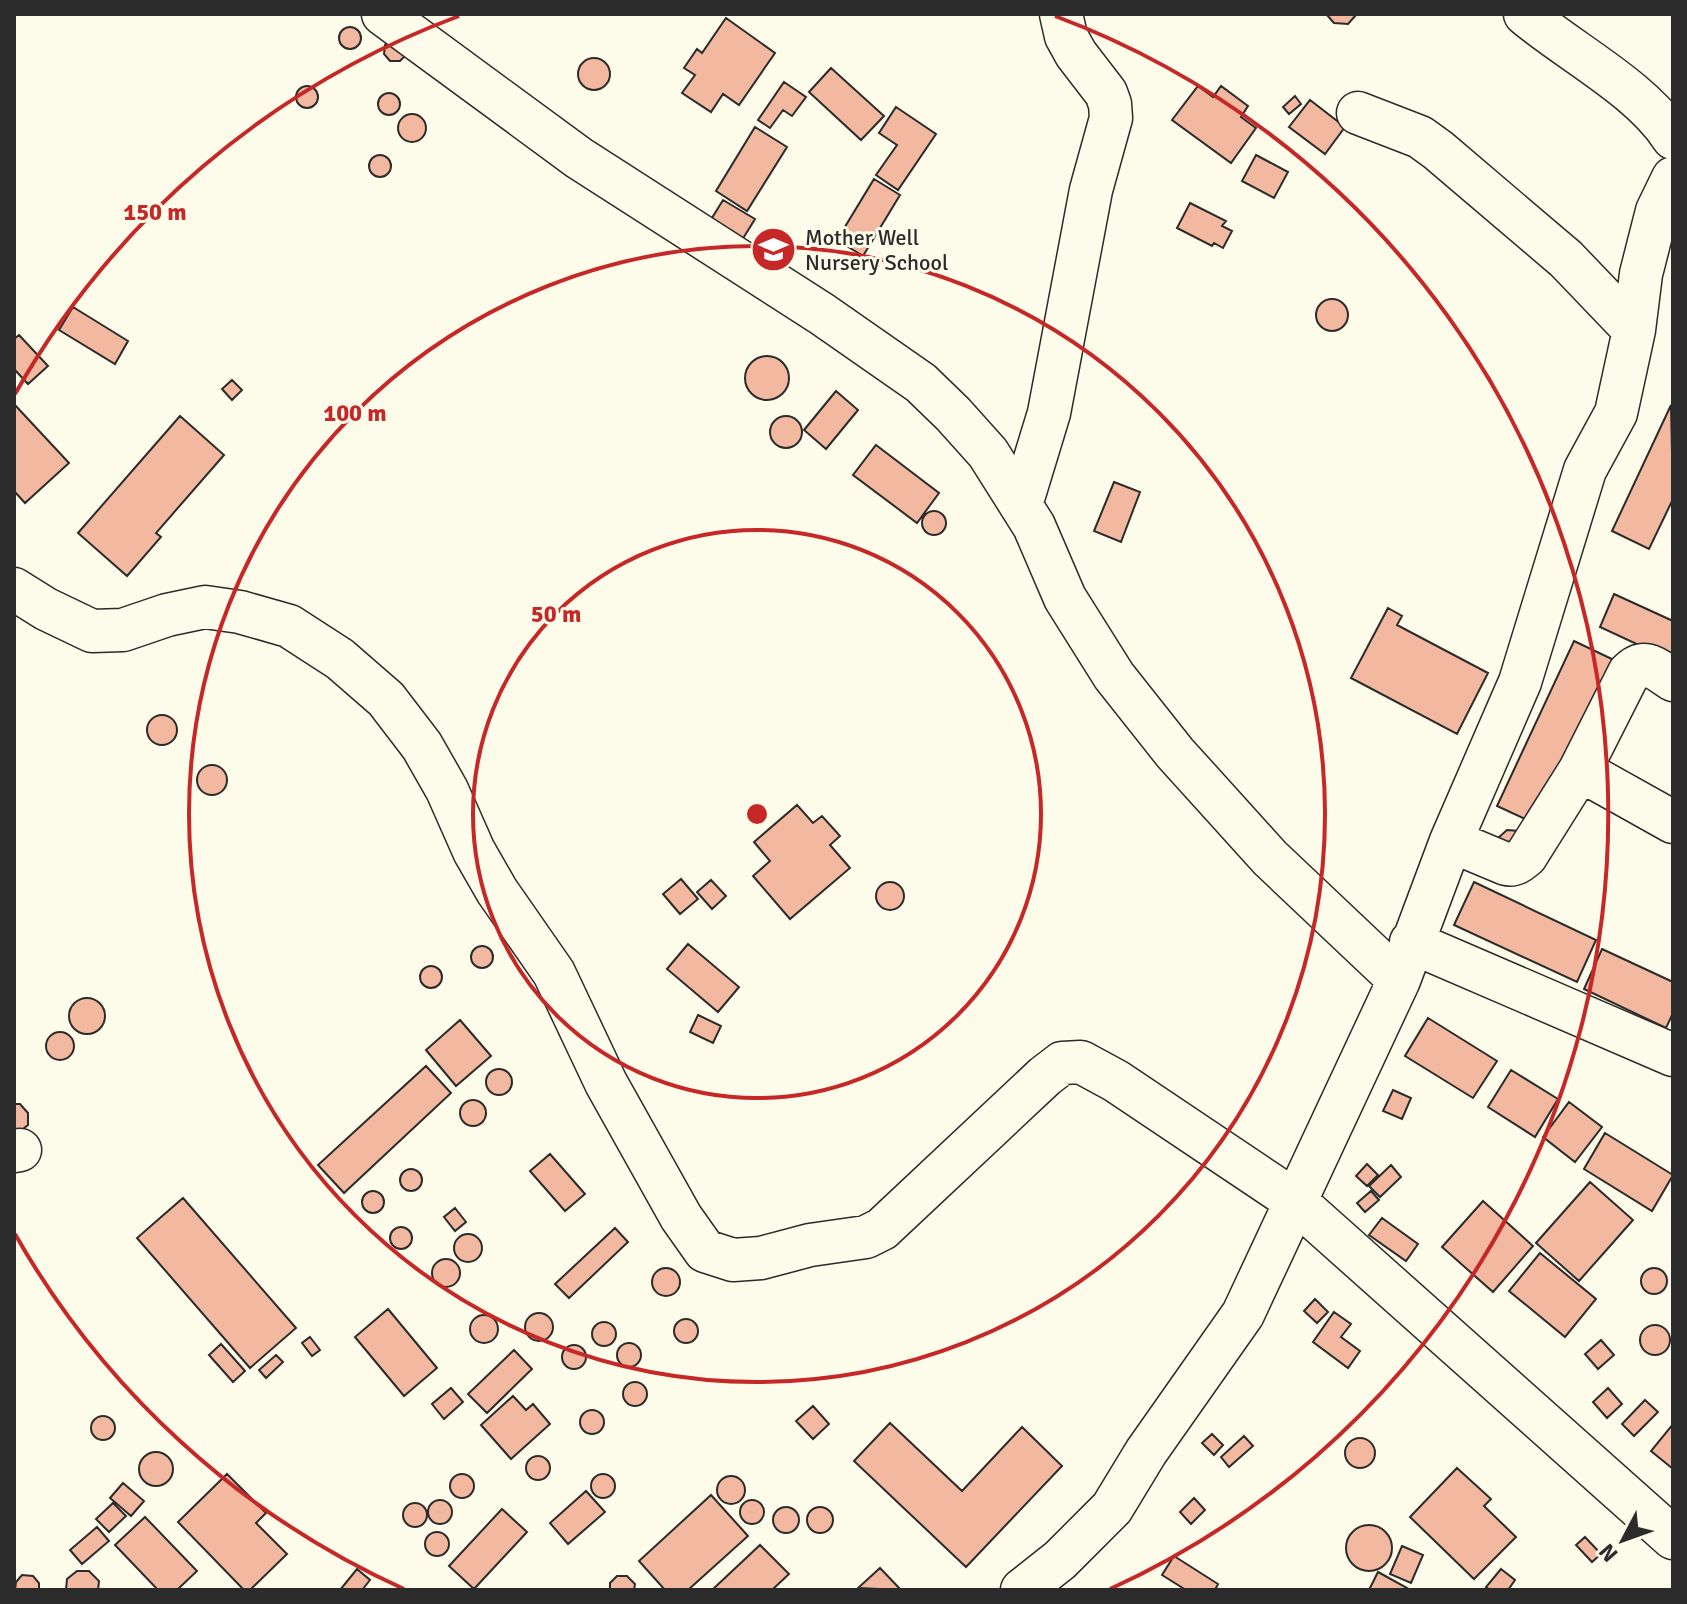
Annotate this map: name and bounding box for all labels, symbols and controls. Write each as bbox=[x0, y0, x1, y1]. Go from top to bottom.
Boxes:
text: 150 m bbox=[123, 197, 187, 227]
place label: Mother Well Nursery School bbox=[805, 224, 948, 276]
school or university icon: Mother Well Nursery School bbox=[750, 226, 798, 274]
text: 100 m bbox=[323, 398, 387, 428]
text: 50 m bbox=[531, 599, 581, 629]
centre of rings bbox=[743, 800, 771, 828]
north arrow bbox=[1583, 1500, 1663, 1580]
text: N bbox=[1593, 1538, 1623, 1567]

